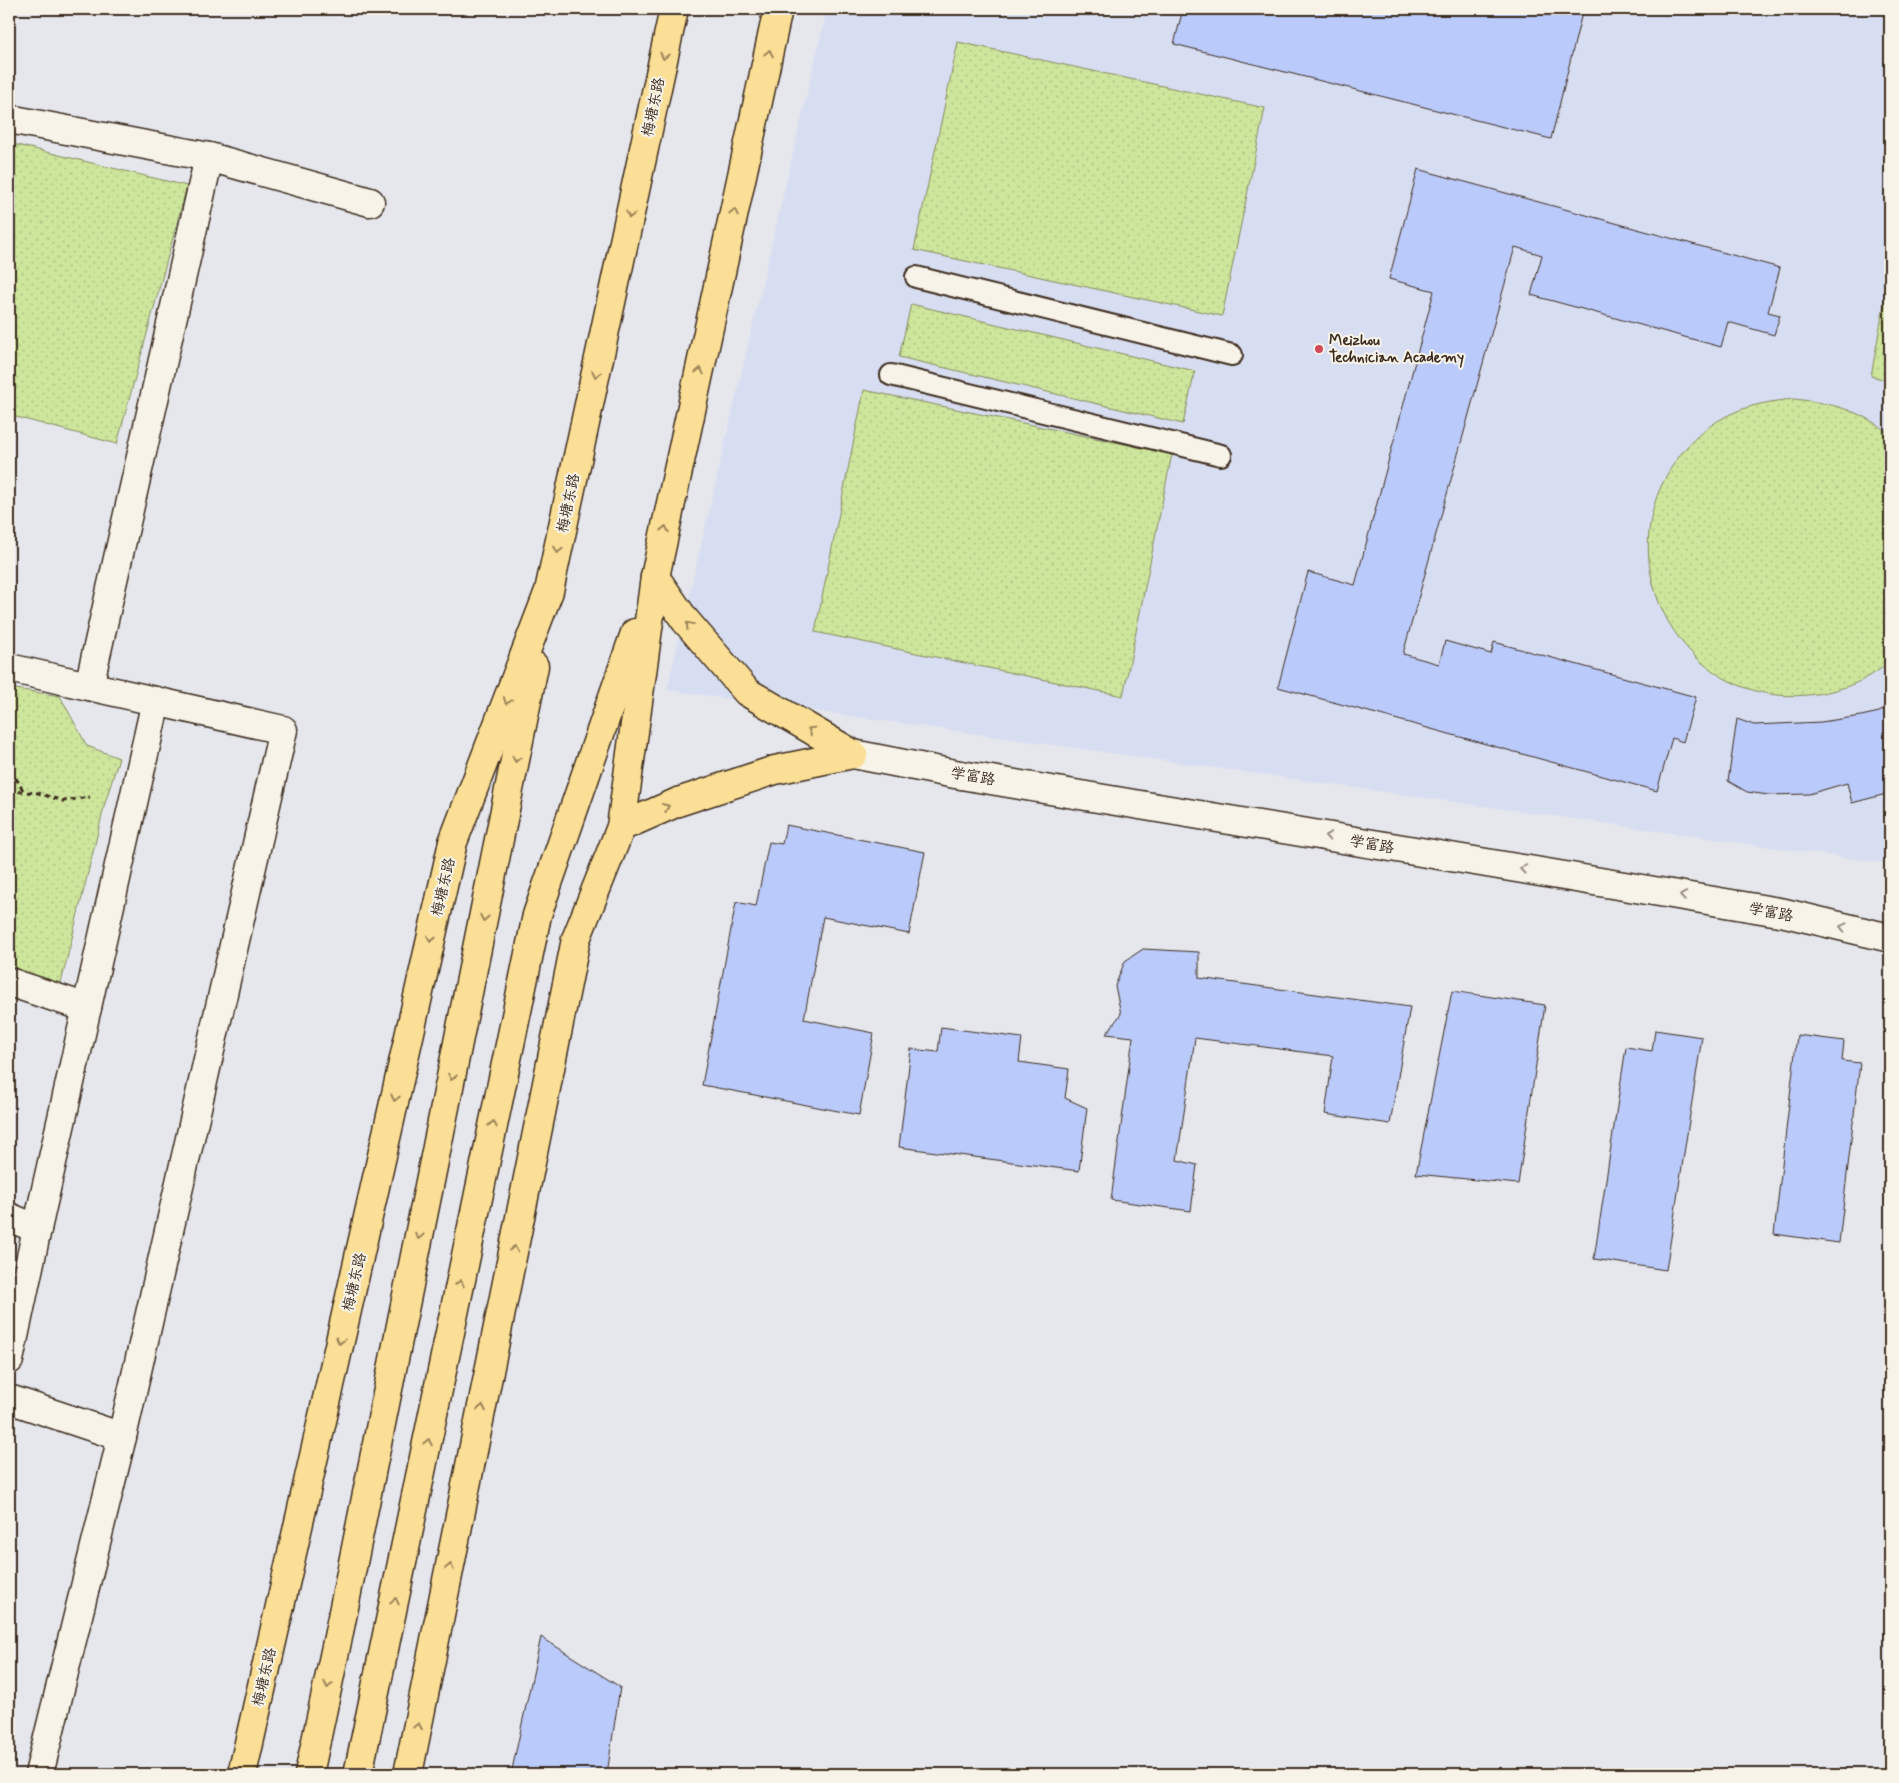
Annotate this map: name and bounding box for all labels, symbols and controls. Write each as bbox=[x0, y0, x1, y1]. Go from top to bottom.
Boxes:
one-way arrow bbox=[763, 49, 774, 58]
one-way arrow bbox=[659, 52, 670, 61]
street label: 梅塘东路 bbox=[638, 76, 670, 139]
one-way arrow bbox=[728, 207, 739, 216]
one-way arrow bbox=[625, 211, 636, 220]
place label: Meizhou Technician Academy bbox=[1329, 331, 1464, 368]
marker: Meizhou Technician Academy bbox=[1313, 343, 1325, 355]
one-way arrow bbox=[694, 366, 704, 375]
one-way arrow bbox=[591, 370, 601, 379]
street label: 梅塘东路 bbox=[553, 472, 585, 535]
one-way arrow bbox=[659, 525, 670, 534]
one-way arrow bbox=[553, 546, 564, 555]
one-way arrow bbox=[687, 622, 695, 631]
one-way arrow bbox=[503, 697, 513, 705]
one-way arrow bbox=[807, 726, 816, 736]
one-way arrow bbox=[511, 754, 521, 763]
street label: 学富路 bbox=[949, 763, 997, 791]
one-way arrow bbox=[661, 803, 670, 814]
street label: 学富路 bbox=[1348, 831, 1396, 859]
one-way arrow bbox=[1324, 832, 1333, 842]
street label: 梅塘东路 bbox=[427, 856, 460, 919]
one-way arrow bbox=[1519, 865, 1527, 875]
one-way arrow bbox=[1679, 892, 1688, 902]
street label: 学富路 bbox=[1747, 899, 1795, 927]
one-way arrow bbox=[479, 913, 490, 922]
one-way arrow bbox=[1838, 922, 1847, 933]
one-way arrow bbox=[426, 935, 437, 944]
one-way arrow bbox=[447, 1073, 457, 1082]
one-way arrow bbox=[390, 1093, 401, 1102]
one-way arrow bbox=[488, 1119, 498, 1128]
one-way arrow bbox=[415, 1232, 425, 1241]
one-way arrow bbox=[508, 1244, 519, 1253]
street label: 梅塘东路 bbox=[338, 1251, 371, 1314]
one-way arrow bbox=[455, 1278, 465, 1287]
one-way arrow bbox=[335, 1337, 346, 1346]
one-way arrow bbox=[476, 1403, 487, 1412]
one-way arrow bbox=[422, 1437, 432, 1446]
one-way arrow bbox=[444, 1563, 455, 1572]
one-way arrow bbox=[389, 1597, 399, 1605]
street label: 梅塘东路 bbox=[248, 1646, 281, 1709]
one-way arrow bbox=[323, 1680, 334, 1689]
one-way arrow bbox=[412, 1722, 423, 1731]

